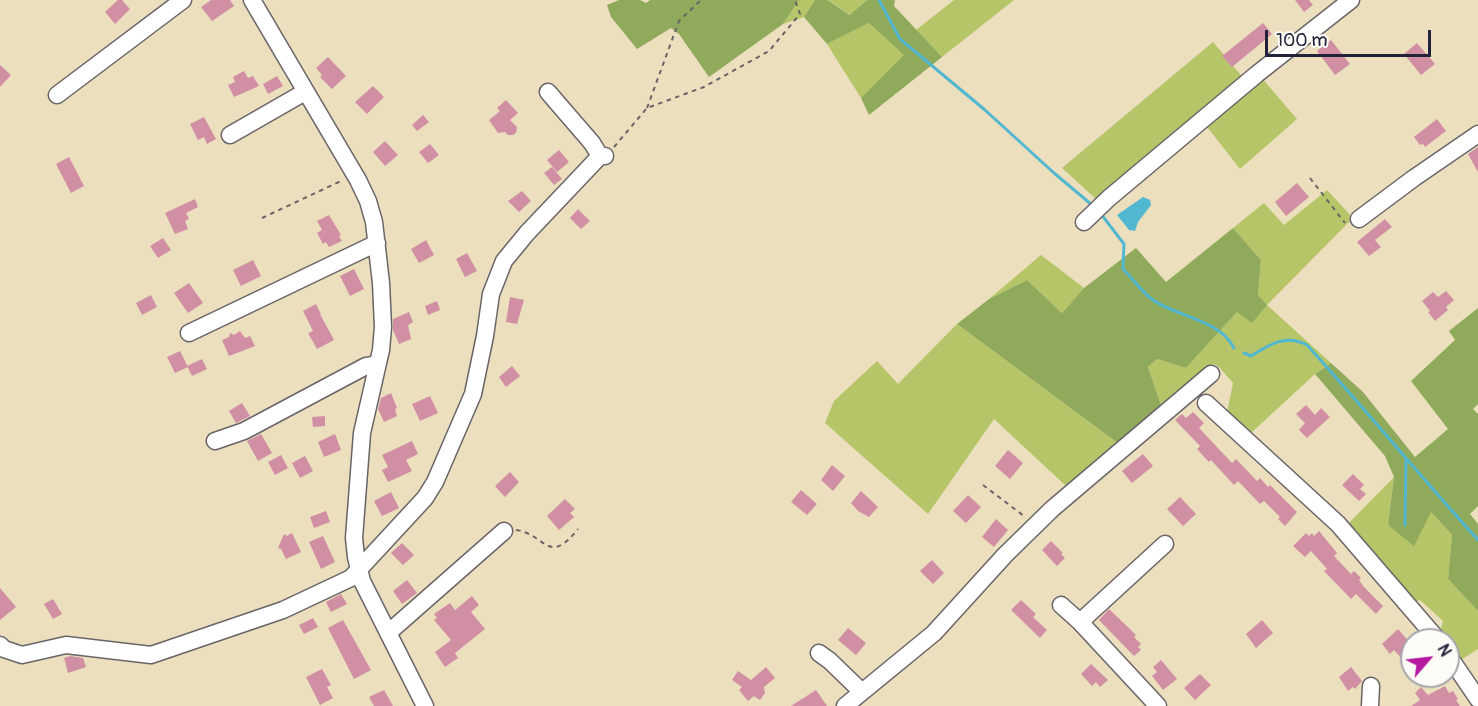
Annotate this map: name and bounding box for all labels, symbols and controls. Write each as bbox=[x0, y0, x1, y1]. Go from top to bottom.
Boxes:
scale bar bbox=[1268, 18, 1434, 56]
text: 100 m bbox=[1276, 29, 1328, 52]
north arrow bbox=[1400, 628, 1460, 688]
text: N bbox=[1433, 641, 1455, 660]

